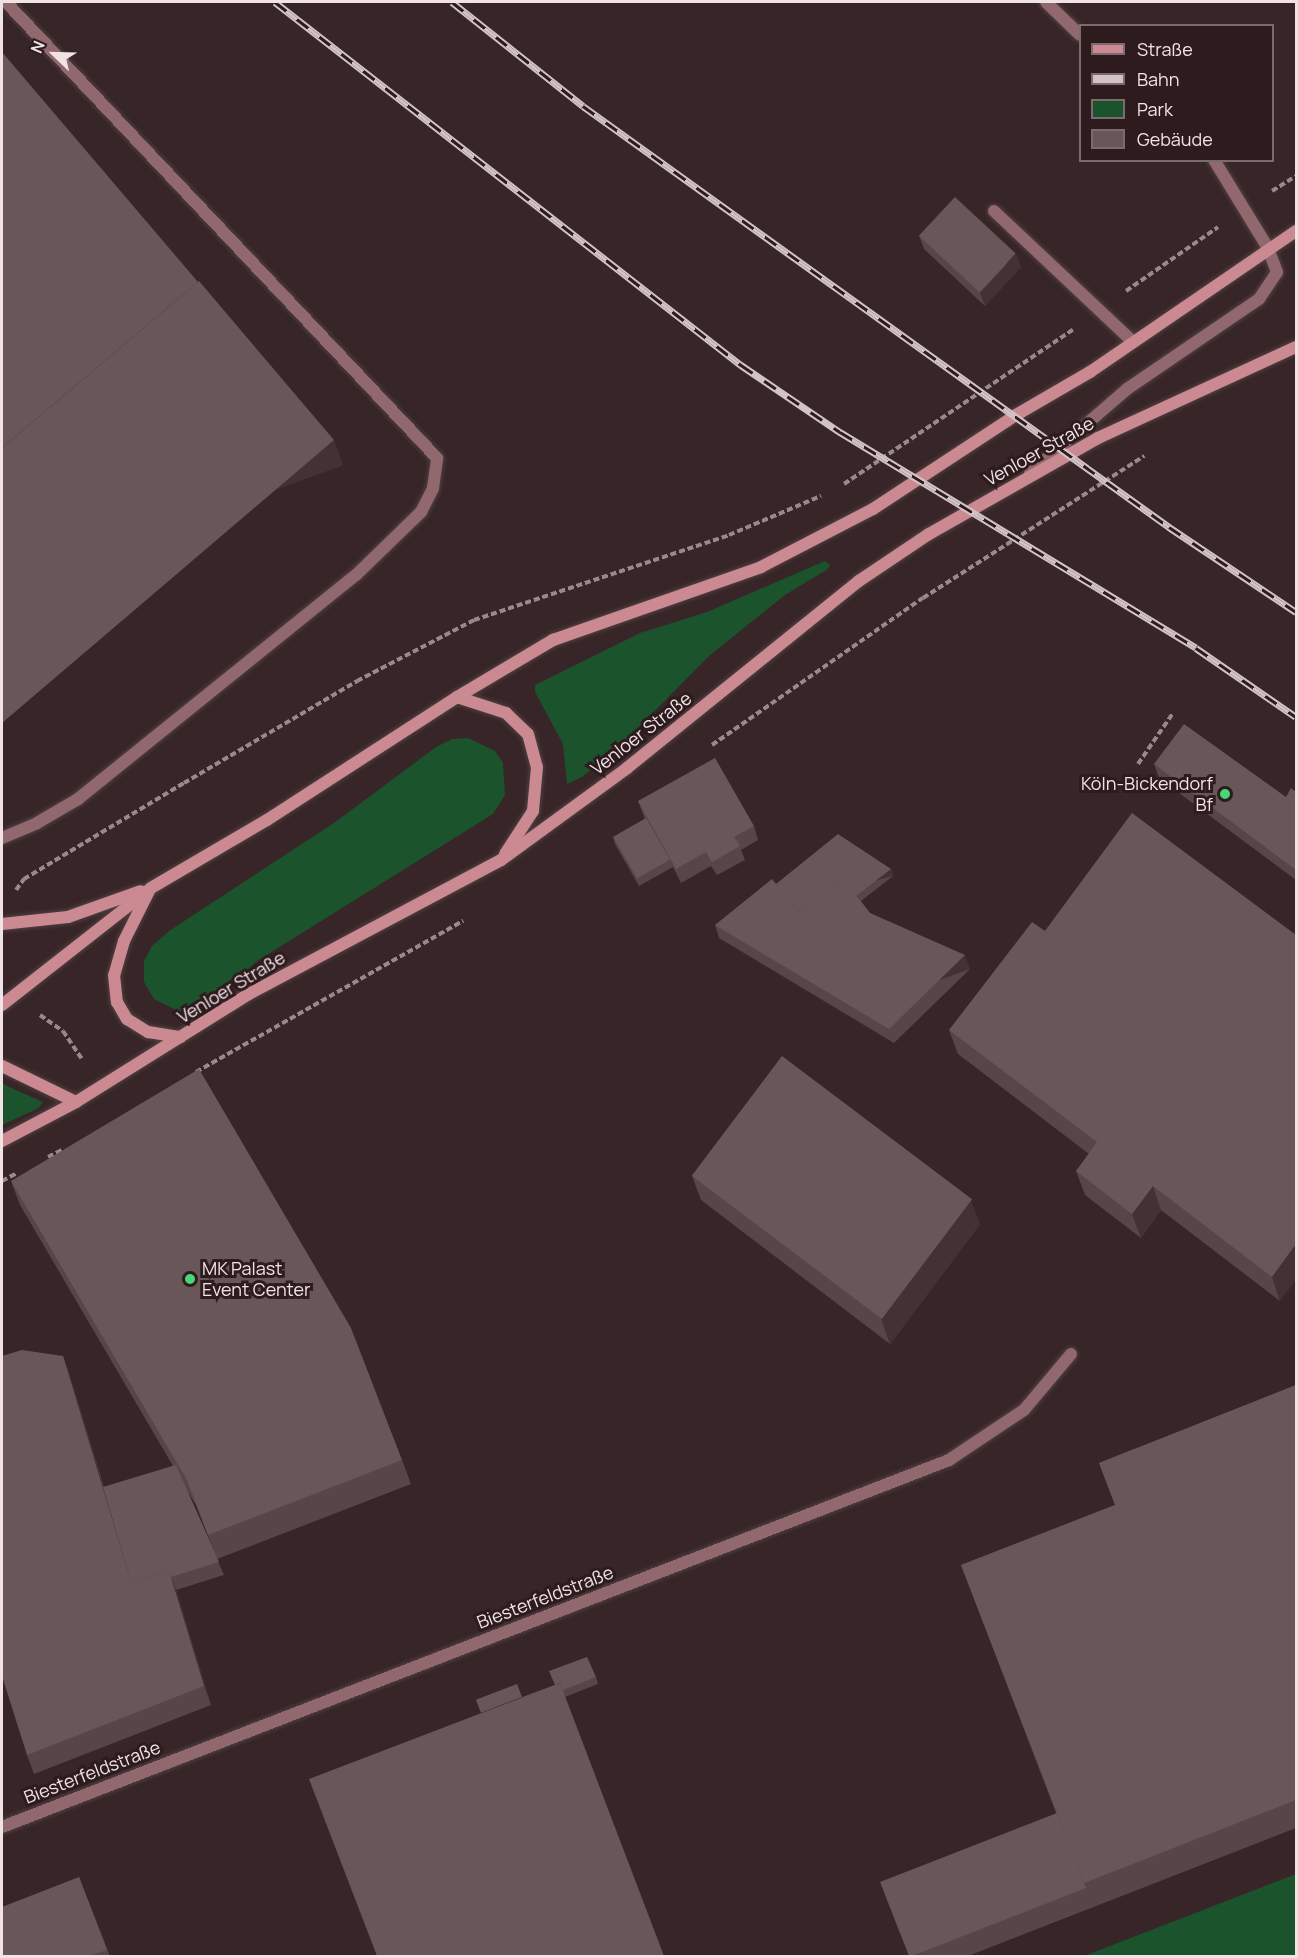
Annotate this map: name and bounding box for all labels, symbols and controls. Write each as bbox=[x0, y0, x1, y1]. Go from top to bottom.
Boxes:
north arrow bbox=[24, 24, 84, 84]
legend bbox=[1079, 24, 1274, 162]
text: N bbox=[25, 37, 50, 57]
text: Straße bbox=[1137, 37, 1193, 61]
text: Bahn bbox=[1137, 67, 1179, 91]
text: Park bbox=[1137, 97, 1173, 121]
text: Gebäude bbox=[1137, 127, 1213, 151]
street label: Venloer Straße bbox=[980, 412, 1098, 490]
street label: Venloer Straße bbox=[586, 687, 696, 779]
place label: Köln-Bickendorf Bf bbox=[1081, 773, 1213, 816]
marker: Köln-Bickendorf Bf bbox=[1218, 787, 1232, 801]
street label: Venloer Straße bbox=[173, 946, 289, 1028]
place label: MK Palast Event Center bbox=[202, 1258, 310, 1300]
marker: MK Palast Event Center bbox=[183, 1272, 197, 1286]
street label: Biesterfeldstraße bbox=[474, 1561, 616, 1633]
street label: Biesterfeldstraße bbox=[21, 1736, 163, 1808]

